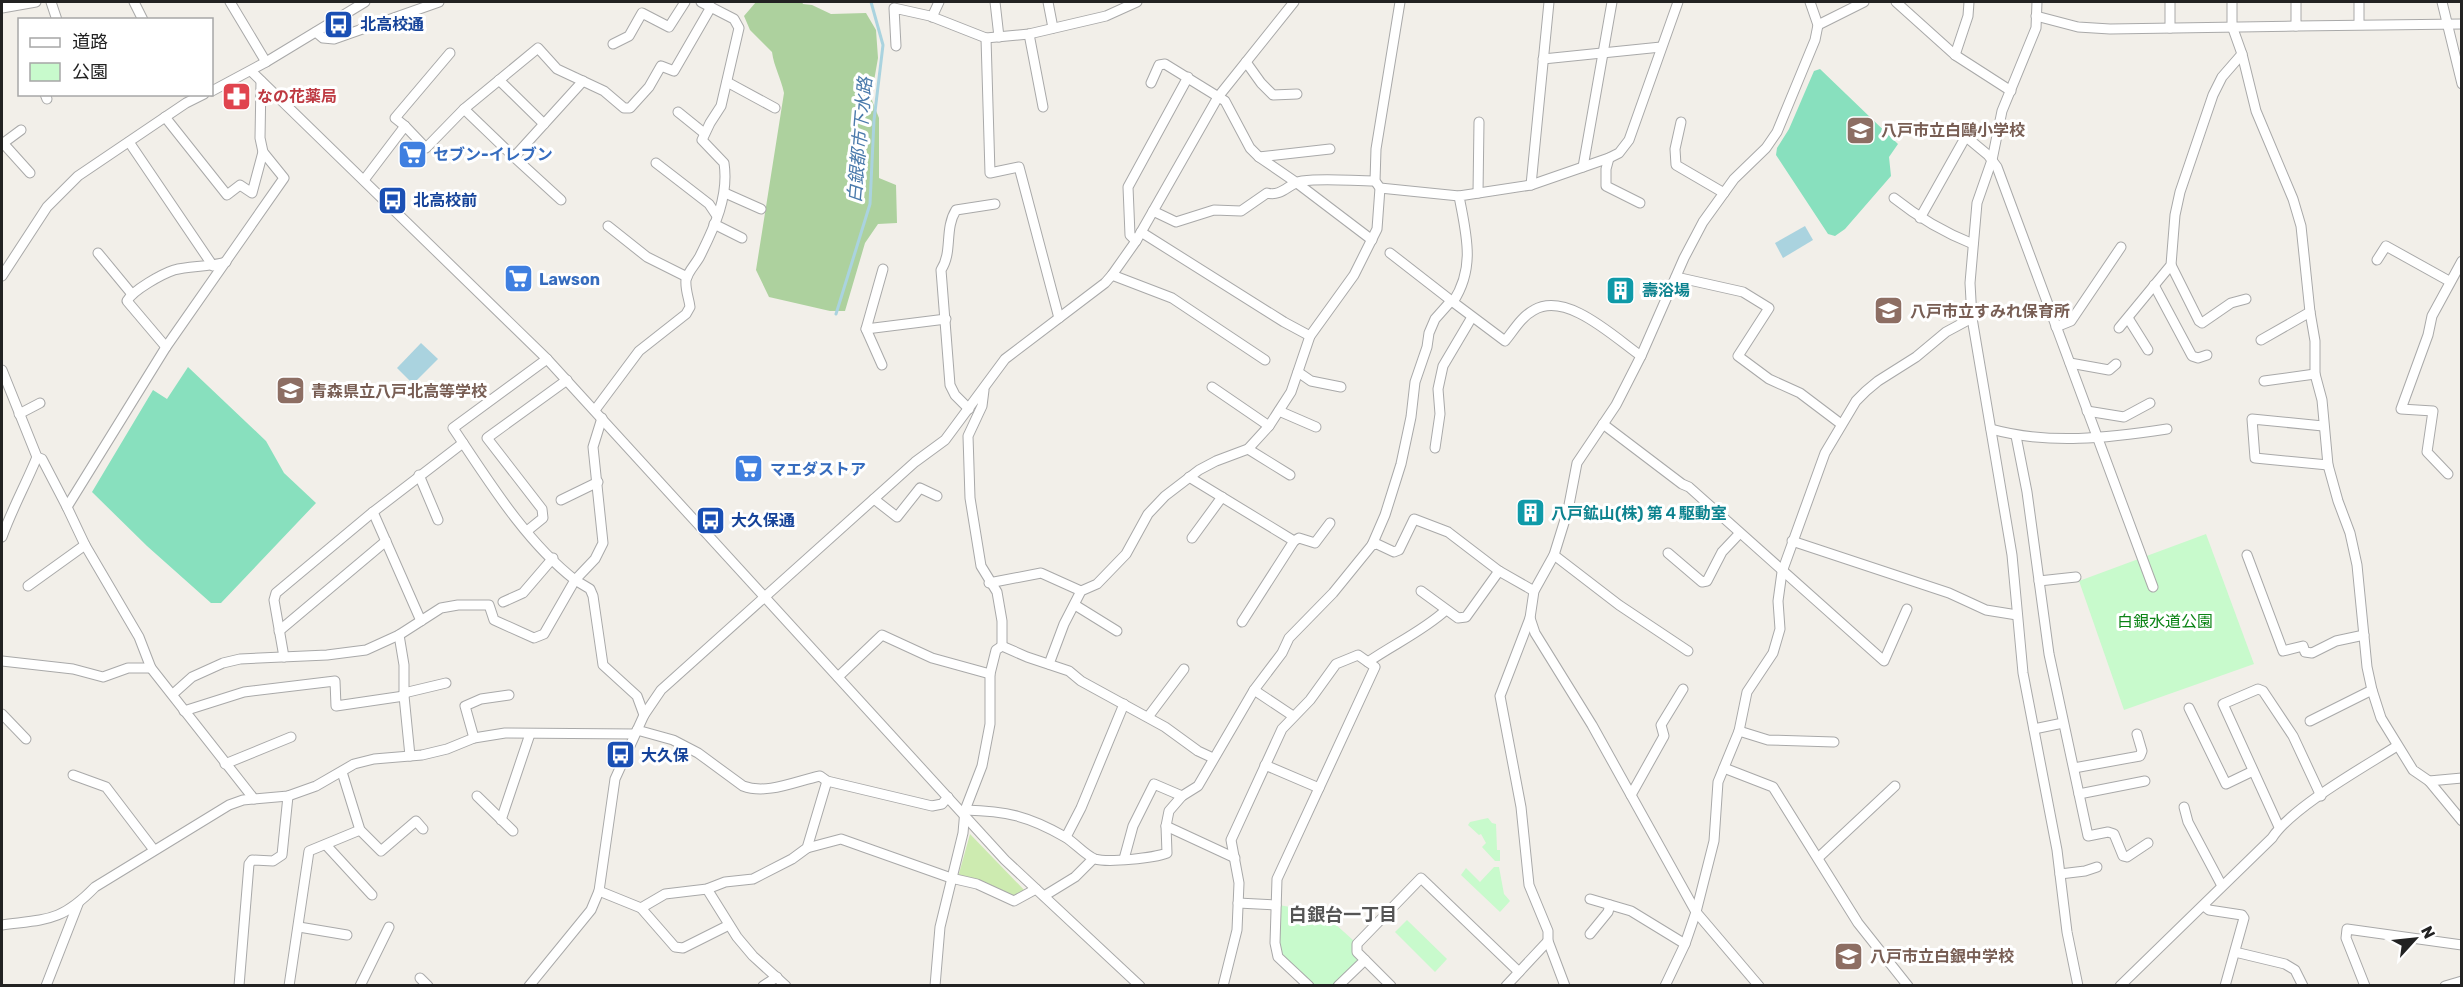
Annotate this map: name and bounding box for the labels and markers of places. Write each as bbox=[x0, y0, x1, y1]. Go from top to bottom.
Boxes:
bus stop icon: 北高校通 bbox=[323, 8, 355, 40]
place label: 北高校通 bbox=[360, 15, 424, 34]
pharmacy icon: なの花薬局 bbox=[220, 80, 252, 112]
place label: なの花薬局 bbox=[257, 87, 337, 106]
school or university icon: 八戸市立白鷗小学校 bbox=[1844, 114, 1876, 146]
place label: 八戸市立白鷗小学校 bbox=[1881, 121, 2025, 140]
supermarket icon: セブン-イレブン bbox=[396, 138, 428, 170]
place label: セブン-イレブン bbox=[433, 145, 553, 164]
bus stop icon: 北高校前 bbox=[376, 184, 408, 216]
place label: 北高校前 bbox=[413, 191, 477, 210]
supermarket icon: Lawson bbox=[502, 263, 534, 295]
place label: Lawson bbox=[539, 270, 600, 289]
building icon: 壽浴場 bbox=[1605, 274, 1637, 306]
place label: 壽浴場 bbox=[1642, 281, 1690, 300]
school or university icon: 八戸市立すみれ保育所 bbox=[1873, 295, 1905, 327]
place label: 八戸市立すみれ保育所 bbox=[1910, 302, 2070, 321]
school or university icon: 青森県立八戸北高等学校 bbox=[274, 375, 306, 407]
place label: 青森県立八戸北高等学校 bbox=[311, 382, 487, 401]
supermarket icon: マエダストア bbox=[733, 453, 765, 485]
place label: マエダストア bbox=[770, 460, 866, 479]
building icon: 八戸鉱山(株) 第４駆動室 bbox=[1514, 497, 1546, 529]
bus stop icon: 大久保通 bbox=[694, 504, 726, 536]
place label: 八戸鉱山(株) 第４駆動室 bbox=[1551, 504, 1727, 523]
place label: 大久保通 bbox=[731, 511, 795, 530]
bus stop icon: 大久保 bbox=[604, 739, 636, 771]
place label: 大久保 bbox=[641, 746, 689, 765]
school or university icon: 八戸市立白銀中学校 bbox=[1833, 940, 1865, 972]
place label: 八戸市立白銀中学校 bbox=[1870, 947, 2014, 966]

